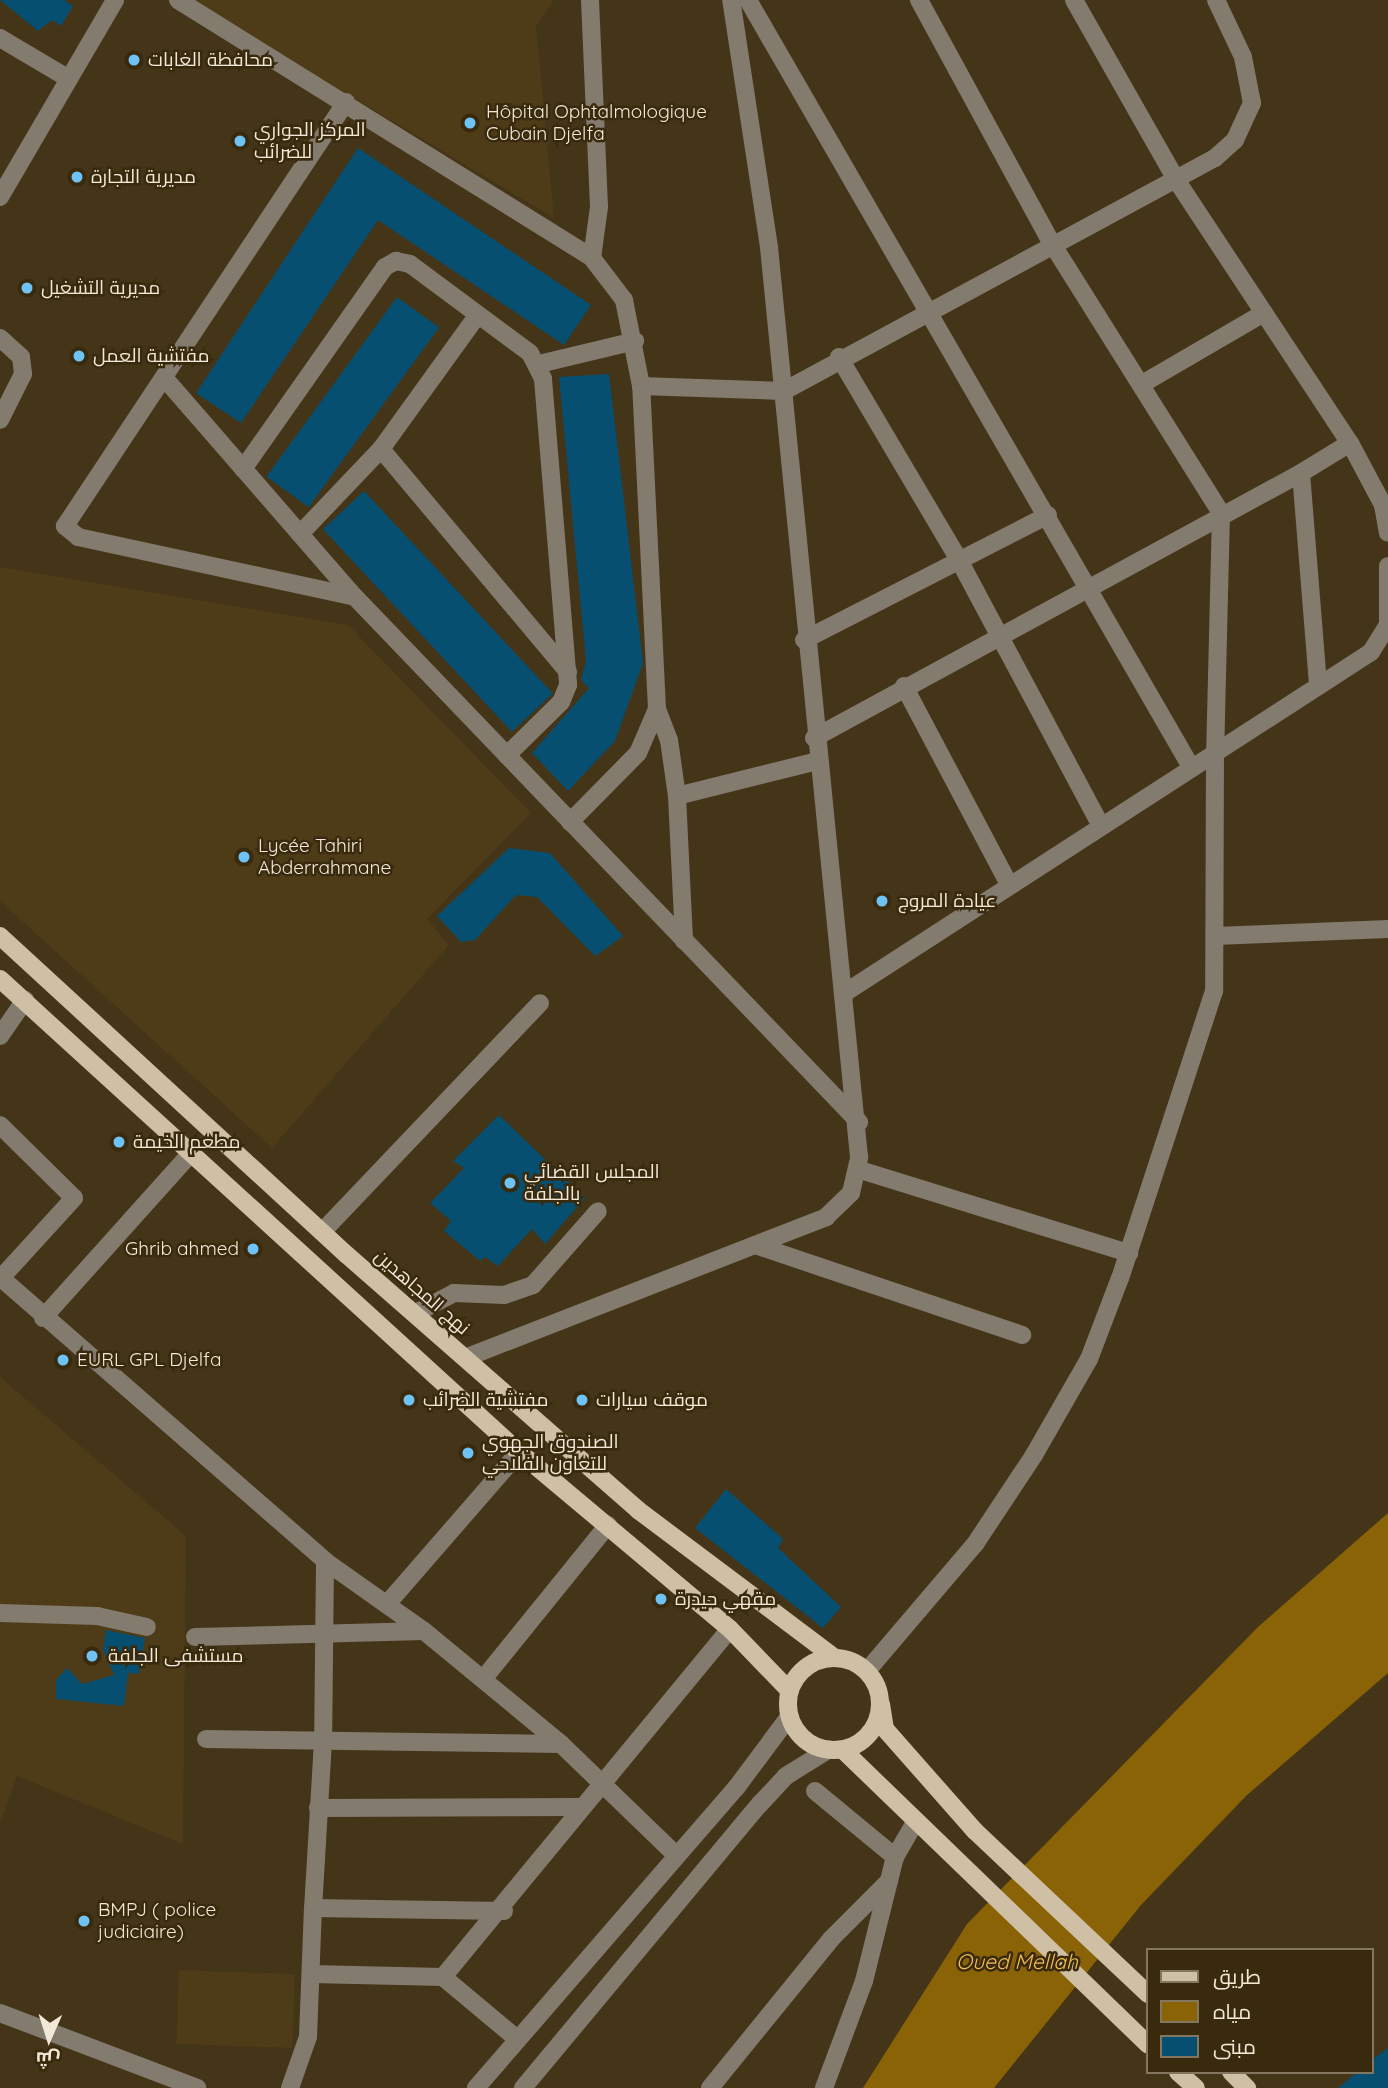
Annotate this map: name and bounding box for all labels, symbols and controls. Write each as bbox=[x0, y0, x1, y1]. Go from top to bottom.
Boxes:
place label: محافظة الغابات bbox=[148, 49, 273, 71]
marker: محافظة الغابات bbox=[126, 52, 142, 68]
place label: Hôpital Ophtalmologique Cubain Djelfa bbox=[486, 101, 707, 145]
marker: Hôpital Ophtalmologique Cubain Djelfa bbox=[460, 113, 480, 133]
place label: المركز الجواري للضرائب bbox=[254, 119, 366, 163]
marker: المركز الجواري للضرائب bbox=[232, 133, 248, 149]
place label: مديرية التجارة bbox=[91, 166, 196, 188]
marker: مديرية التجارة bbox=[69, 169, 85, 185]
place label: مديرية التشغيل bbox=[41, 277, 160, 299]
marker: مديرية التشغيل bbox=[19, 280, 35, 296]
place label: مفتشية العمل bbox=[93, 345, 210, 367]
marker: مفتشية العمل bbox=[71, 348, 87, 364]
place label: Lycée Tahiri Abderrahmane bbox=[258, 835, 391, 879]
marker: Lycée Tahiri Abderrahmane bbox=[236, 849, 252, 865]
place label: عيادة المروج bbox=[898, 890, 996, 912]
marker: عيادة المروج bbox=[872, 891, 892, 911]
place label: مطعم الخيمة bbox=[133, 1131, 240, 1153]
marker: مطعم الخيمة bbox=[111, 1134, 127, 1150]
place label: المجلس القضائي بالجلفة bbox=[524, 1161, 659, 1205]
marker: المجلس القضائي بالجلفة bbox=[502, 1175, 518, 1191]
place label: Ghrib ahmed bbox=[125, 1238, 239, 1260]
marker: Ghrib ahmed bbox=[245, 1241, 261, 1257]
street label: نهج المجاهدين bbox=[370, 1244, 474, 1340]
place label: EURL GPL Djelfa bbox=[77, 1349, 221, 1371]
marker: EURL GPL Djelfa bbox=[55, 1352, 71, 1368]
place label: مفتشية الضرائب bbox=[423, 1389, 548, 1411]
place label: موقف سيارات bbox=[596, 1389, 708, 1411]
marker: مفتشية الضرائب bbox=[401, 1392, 417, 1408]
marker: موقف سيارات bbox=[574, 1392, 590, 1408]
place label: الصندوق الجهوي للتعاون الفلاحي bbox=[482, 1431, 619, 1475]
marker: الصندوق الجهوي للتعاون الفلاحي bbox=[460, 1445, 476, 1461]
place label: مقهي حيدرة bbox=[675, 1588, 776, 1610]
marker: مقهي حيدرة bbox=[653, 1591, 669, 1607]
place label: مستشفى الجلفة bbox=[108, 1645, 243, 1667]
marker: مستشفى الجلفة bbox=[82, 1646, 102, 1666]
place label: BMPJ ( police judiciaire) bbox=[98, 1899, 216, 1943]
marker: BMPJ ( police judiciaire) bbox=[76, 1913, 92, 1929]
water label: Oued Mellah bbox=[956, 1948, 1078, 1974]
legend bbox=[1146, 1948, 1374, 2074]
text: طريق bbox=[1213, 1963, 1261, 1989]
text: مياه bbox=[1213, 1998, 1251, 2024]
north arrow bbox=[14, 2004, 84, 2074]
text: مبنى bbox=[1213, 2033, 1256, 2059]
text: ش bbox=[35, 2047, 61, 2073]

